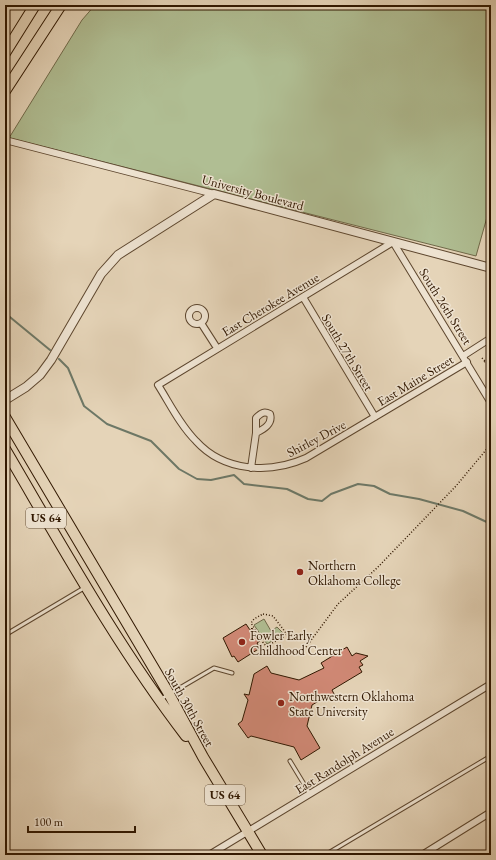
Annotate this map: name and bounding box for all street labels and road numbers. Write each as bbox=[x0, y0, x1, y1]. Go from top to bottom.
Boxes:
street label: University Boulevard bbox=[200, 171, 306, 214]
street label: South 26th Street bbox=[415, 265, 476, 348]
street label: East Cherokee Avenue bbox=[218, 269, 322, 340]
street label: South 27th Street bbox=[318, 311, 377, 394]
street label: East Maine Street bbox=[374, 351, 456, 410]
street label: Shirley Drive bbox=[284, 416, 349, 461]
road number: US 64 bbox=[26, 508, 66, 528]
street label: South 30th Street bbox=[161, 665, 218, 749]
street label: East Randolph Avenue bbox=[292, 723, 397, 798]
road number: US 64 bbox=[205, 785, 245, 805]

